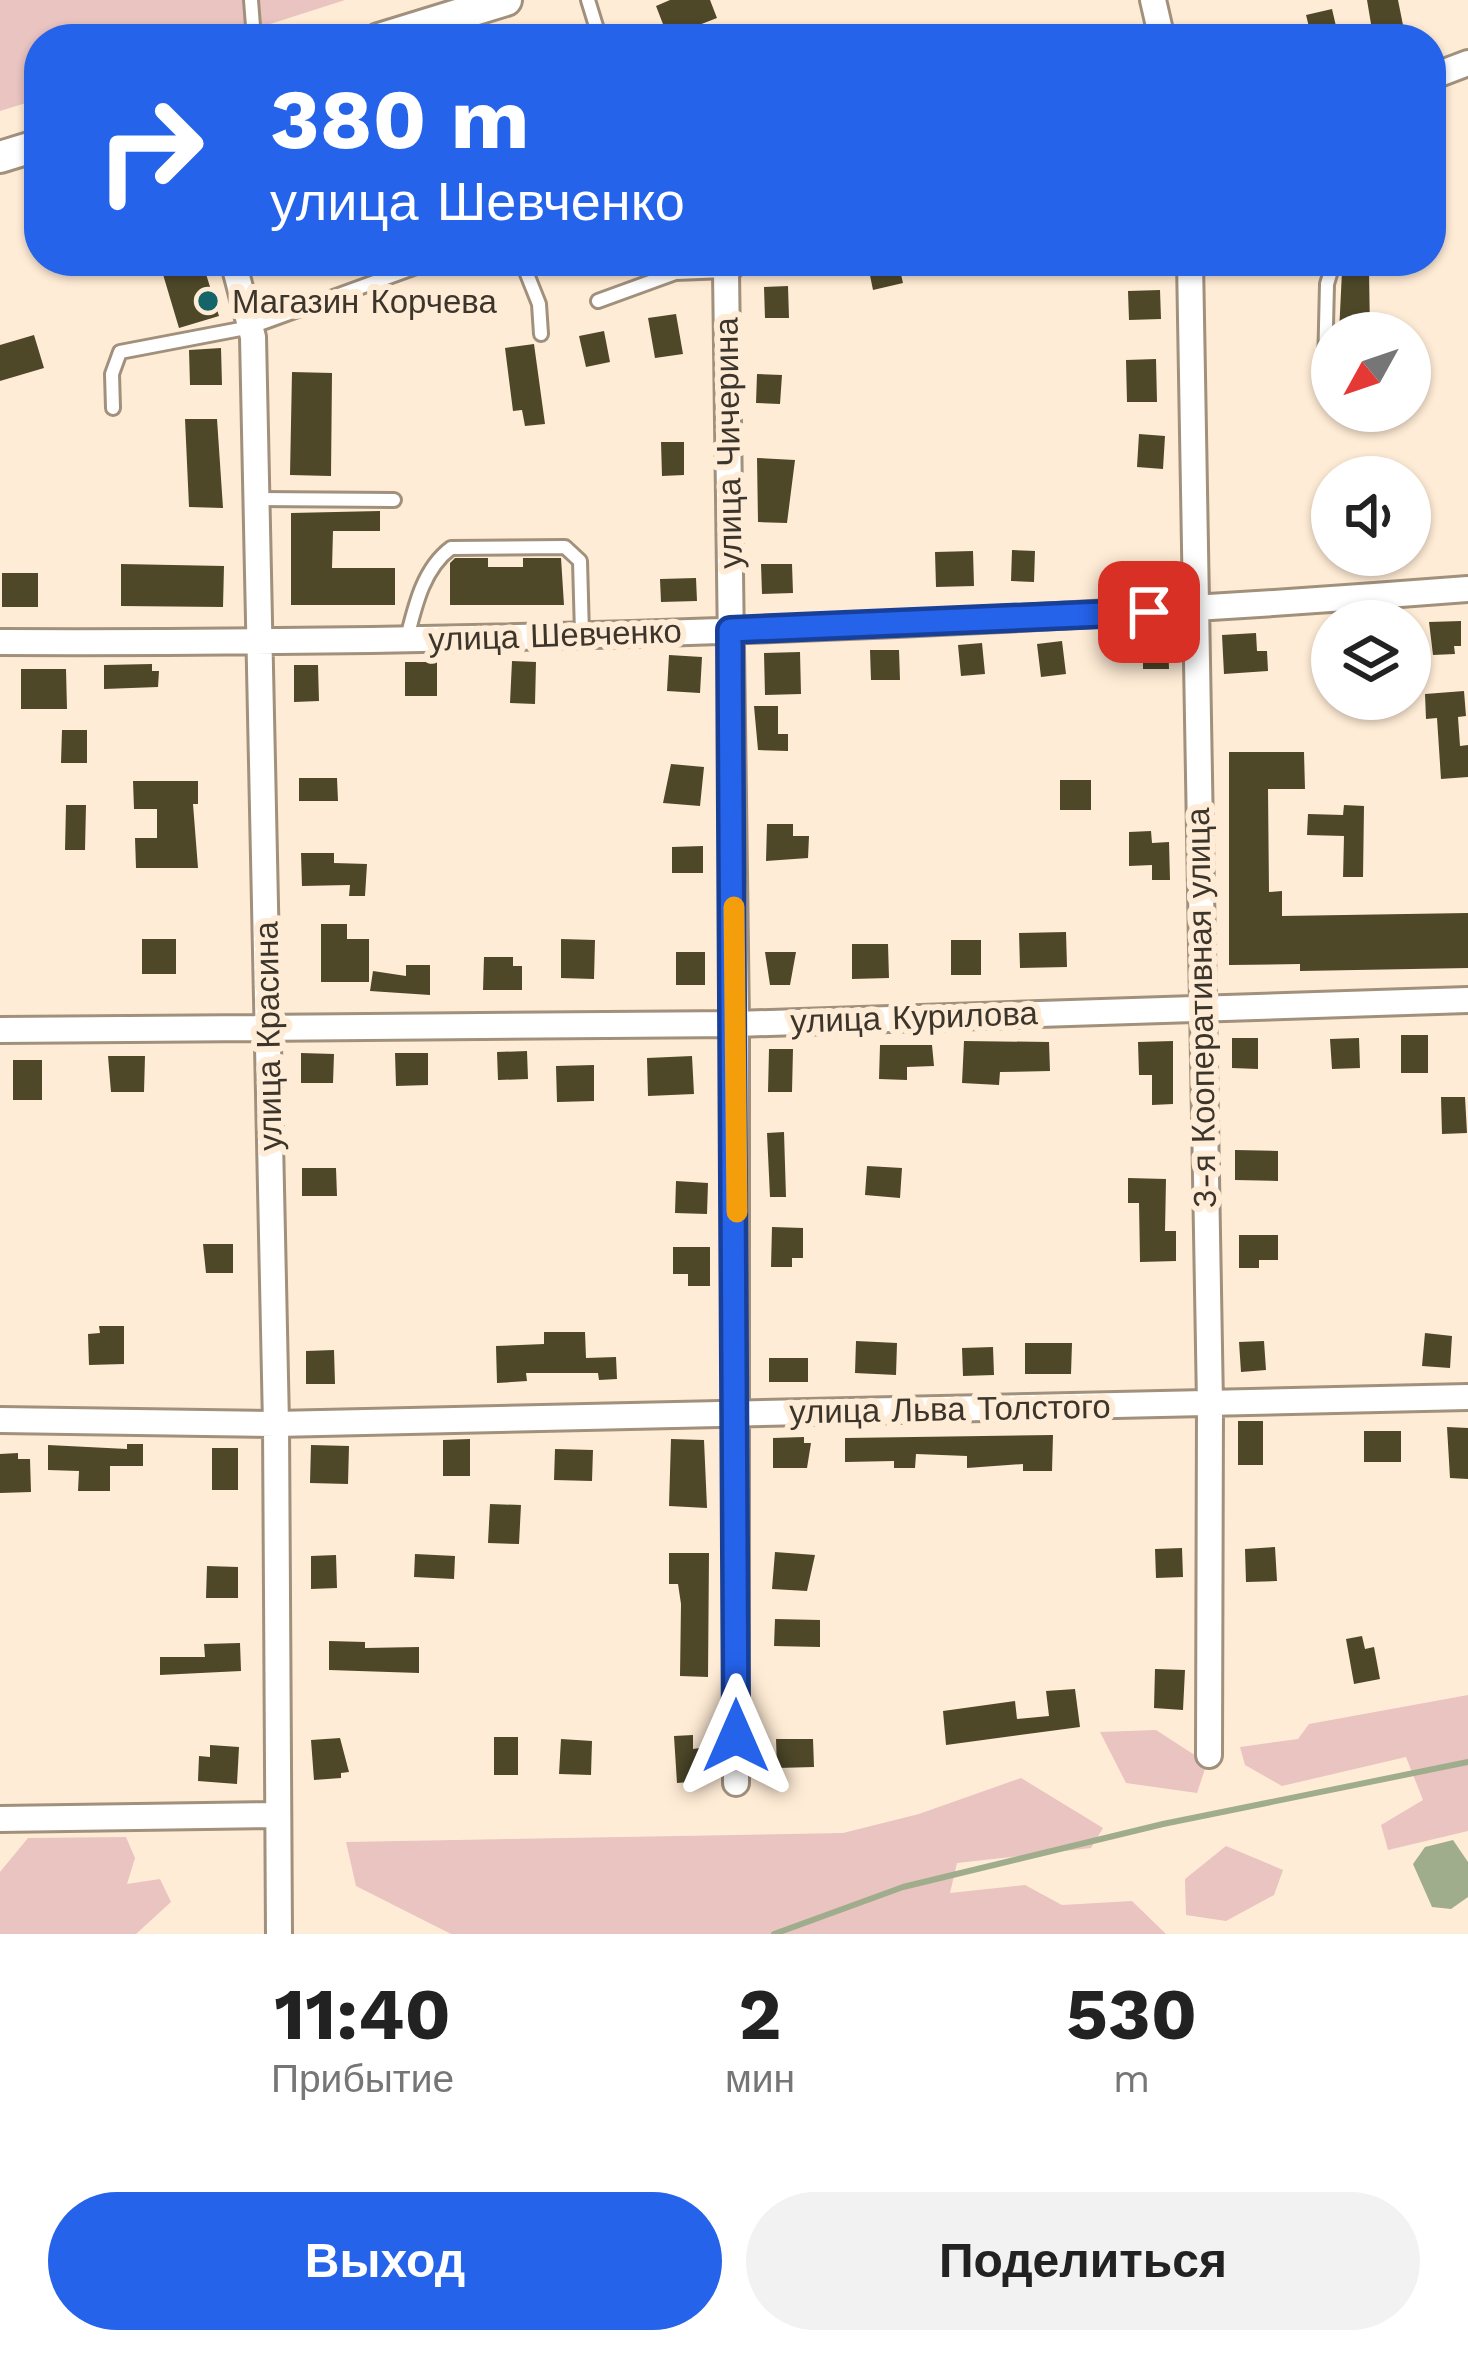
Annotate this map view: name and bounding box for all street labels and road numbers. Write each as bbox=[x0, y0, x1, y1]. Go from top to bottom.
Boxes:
street label: улица Чичерина bbox=[706, 316, 750, 569]
street label: улица Шевченко bbox=[428, 611, 682, 659]
street label: 3-я Кооперативная улица bbox=[1178, 807, 1224, 1209]
street label: улица Красина bbox=[246, 920, 289, 1151]
street label: улица Курилова bbox=[790, 993, 1039, 1041]
street label: улица Льва Толстого bbox=[789, 1387, 1111, 1431]

